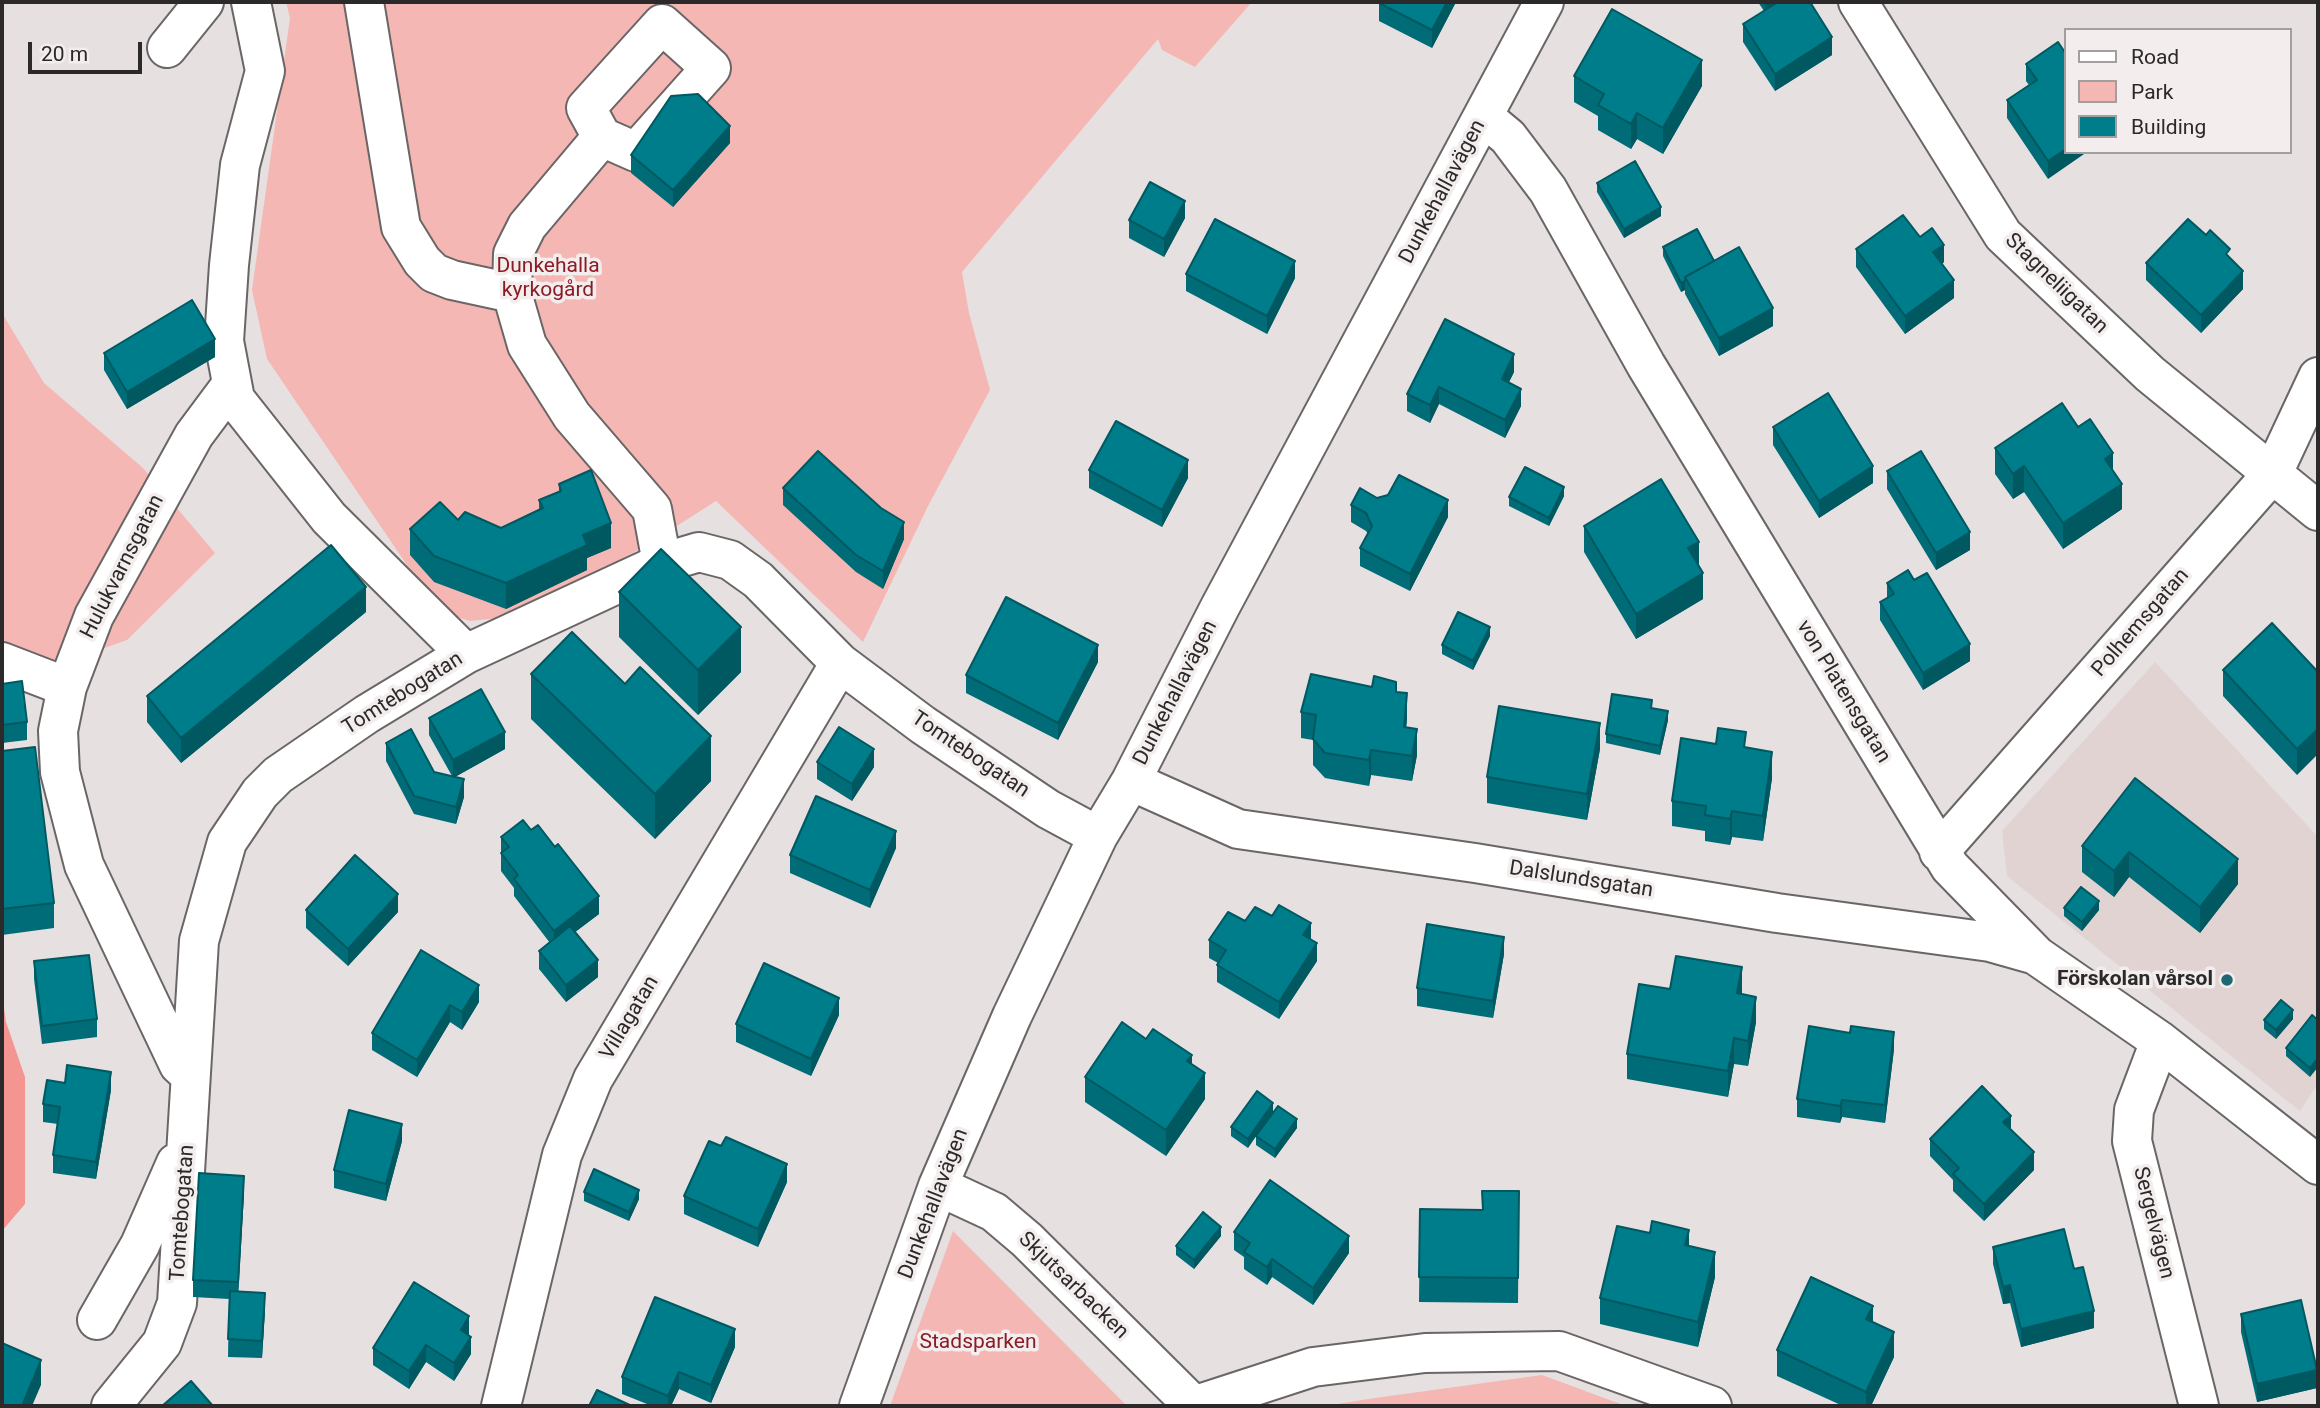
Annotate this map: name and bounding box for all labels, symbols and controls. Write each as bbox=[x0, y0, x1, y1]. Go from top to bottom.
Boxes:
scale bar bbox=[32, 28, 145, 72]
legend bbox=[2064, 28, 2292, 154]
text: 20 m bbox=[41, 42, 88, 66]
text: Road bbox=[2131, 45, 2179, 69]
text: Park bbox=[2131, 80, 2173, 104]
text: Building bbox=[2131, 115, 2206, 139]
street label: Dunkehallavägen bbox=[1395, 116, 1491, 268]
street label: Stagneliigatan bbox=[1999, 228, 2113, 340]
park label: Dunkehalla kyrkogård bbox=[496, 254, 600, 304]
street label: Hulukvarnsgatan bbox=[76, 491, 170, 643]
street label: Polhemsgatan bbox=[2087, 564, 2195, 682]
street label: Dunkehallavägen bbox=[1129, 616, 1223, 770]
street label: von Platensgatan bbox=[1790, 616, 1896, 768]
street label: Tomtebogatan bbox=[338, 647, 468, 741]
street label: Tomtebogatan bbox=[906, 706, 1034, 804]
street label: Dalslundsgatan bbox=[1507, 856, 1655, 904]
place label: Förskolan vårsol bbox=[2057, 967, 2213, 993]
street label: Villagatan bbox=[595, 972, 665, 1064]
marker: Förskolan vårsol bbox=[2219, 972, 2235, 988]
street label: Dunkehallavägen bbox=[894, 1125, 974, 1283]
street label: Tomtebogatan bbox=[166, 1144, 200, 1282]
street label: Sergelvägen bbox=[2127, 1164, 2179, 1282]
street label: Skjutsarbacken bbox=[1013, 1227, 1133, 1345]
park label: Stadsparken bbox=[920, 1330, 1036, 1356]

